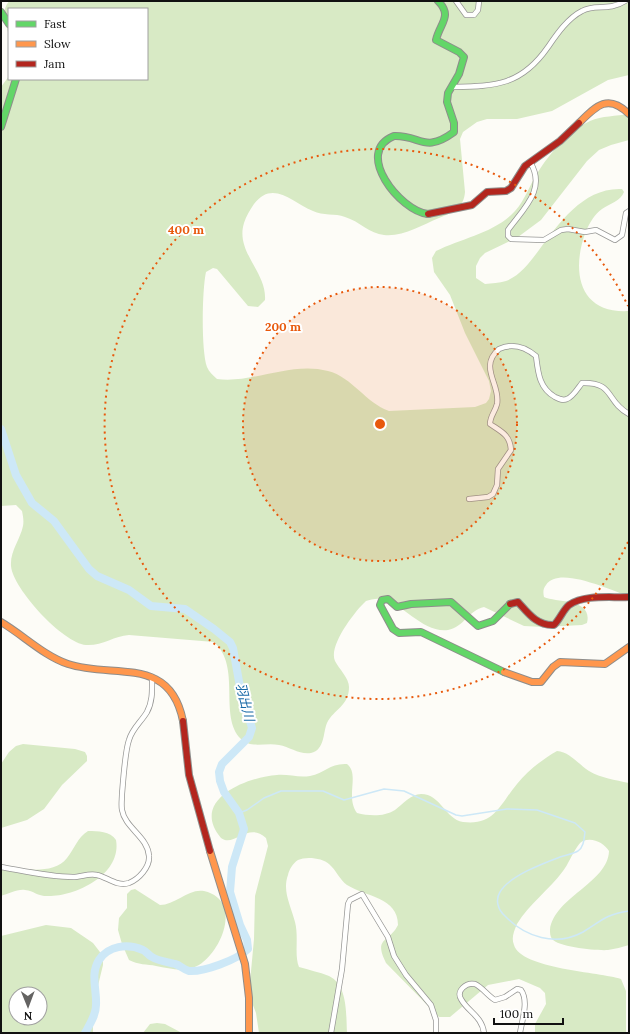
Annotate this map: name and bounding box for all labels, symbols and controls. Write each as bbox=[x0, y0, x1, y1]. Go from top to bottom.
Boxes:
legend bbox=[8, 8, 148, 80]
text: Fast bbox=[44, 16, 67, 31]
text: Slow bbox=[44, 36, 71, 51]
text: Jam bbox=[43, 56, 65, 71]
text: 400 m bbox=[168, 222, 204, 237]
text: 200 m bbox=[265, 319, 301, 334]
centre of rings bbox=[373, 417, 387, 431]
water label: 羽出川 bbox=[232, 681, 258, 725]
north arrow bbox=[8, 986, 48, 1026]
scale bar bbox=[494, 1000, 563, 1026]
text: 100 m bbox=[500, 1006, 533, 1021]
text: N bbox=[23, 1009, 33, 1023]

